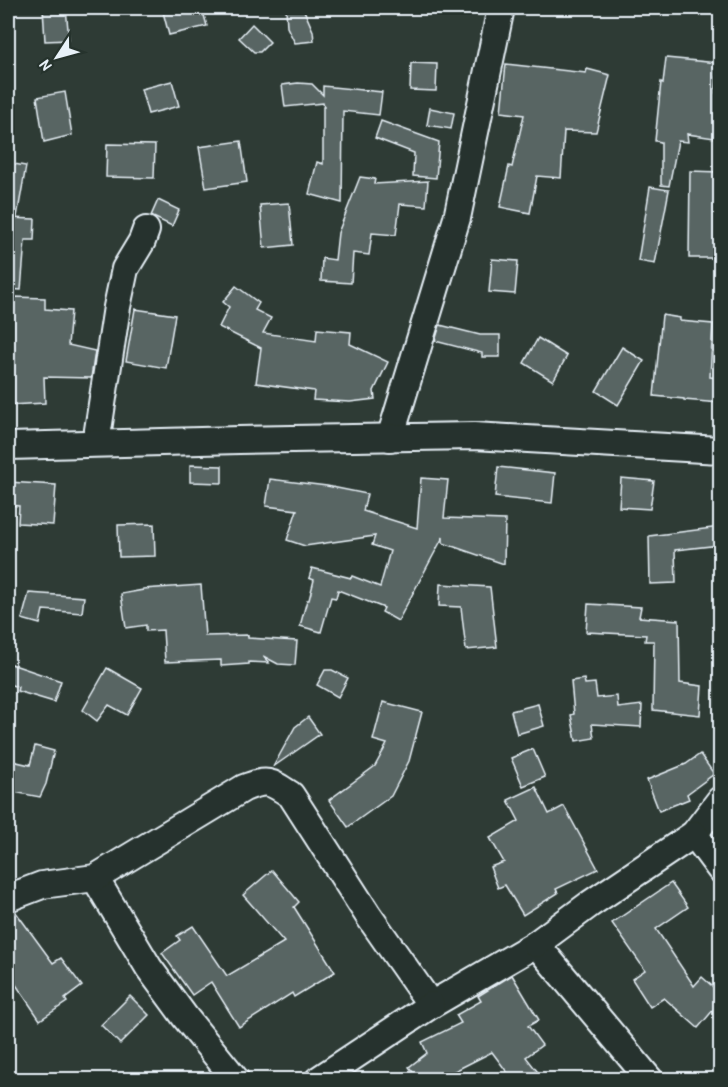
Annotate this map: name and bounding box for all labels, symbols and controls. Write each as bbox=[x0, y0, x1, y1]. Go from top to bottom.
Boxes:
north arrow bbox=[27, 27, 87, 87]
text: N bbox=[33, 56, 56, 76]

